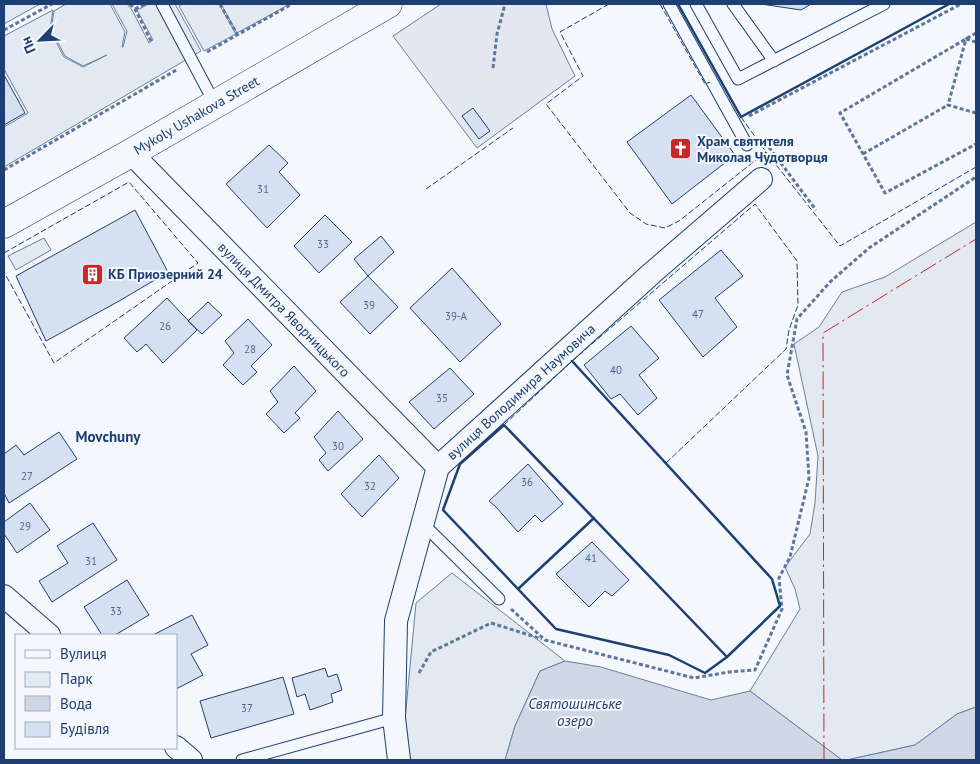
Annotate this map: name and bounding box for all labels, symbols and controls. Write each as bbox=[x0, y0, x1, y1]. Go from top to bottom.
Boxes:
north arrow bbox=[15, 15, 65, 65]
text: Пн bbox=[17, 34, 40, 56]
street label: Mykoly Ushakova Street bbox=[130, 72, 263, 159]
place label: Храм святителя Миколая Чудотворця bbox=[697, 132, 828, 166]
church icon: Храм святителя Миколая Чудотворця bbox=[669, 137, 693, 161]
house number: 31 bbox=[257, 182, 269, 196]
house number: 33 bbox=[317, 237, 329, 251]
street label: вулиця Дмитра Яворницького bbox=[214, 238, 354, 381]
building icon: КБ Приозерний 24 bbox=[80, 262, 104, 286]
place label: КБ Приозерний 24 bbox=[108, 265, 223, 283]
house number: 39 bbox=[363, 298, 375, 312]
house number: 47 bbox=[692, 307, 704, 321]
house number: 39-А bbox=[445, 309, 468, 323]
house number: 26 bbox=[159, 319, 171, 333]
street label: вулиця Володимира Наумовича bbox=[443, 320, 599, 464]
house number: 28 bbox=[244, 342, 256, 356]
house number: 40 bbox=[610, 363, 622, 377]
house number: 35 bbox=[436, 391, 448, 405]
district label: Movchuny bbox=[75, 427, 141, 446]
house number: 30 bbox=[332, 439, 344, 453]
house number: 27 bbox=[21, 469, 33, 483]
house number: 36 bbox=[521, 475, 533, 489]
house number: 32 bbox=[364, 479, 376, 493]
house number: 29 bbox=[19, 519, 31, 533]
house number: 41 bbox=[585, 551, 597, 565]
house number: 31 bbox=[85, 554, 97, 568]
house number: 33 bbox=[110, 604, 122, 618]
legend bbox=[15, 634, 178, 749]
text: Вулиця bbox=[60, 644, 107, 663]
text: Парк bbox=[60, 669, 93, 688]
text: Вода bbox=[60, 694, 92, 713]
water label: Святошинське озеро bbox=[528, 694, 622, 730]
house number: 37 bbox=[241, 701, 253, 715]
text: Будівля bbox=[60, 719, 109, 738]

